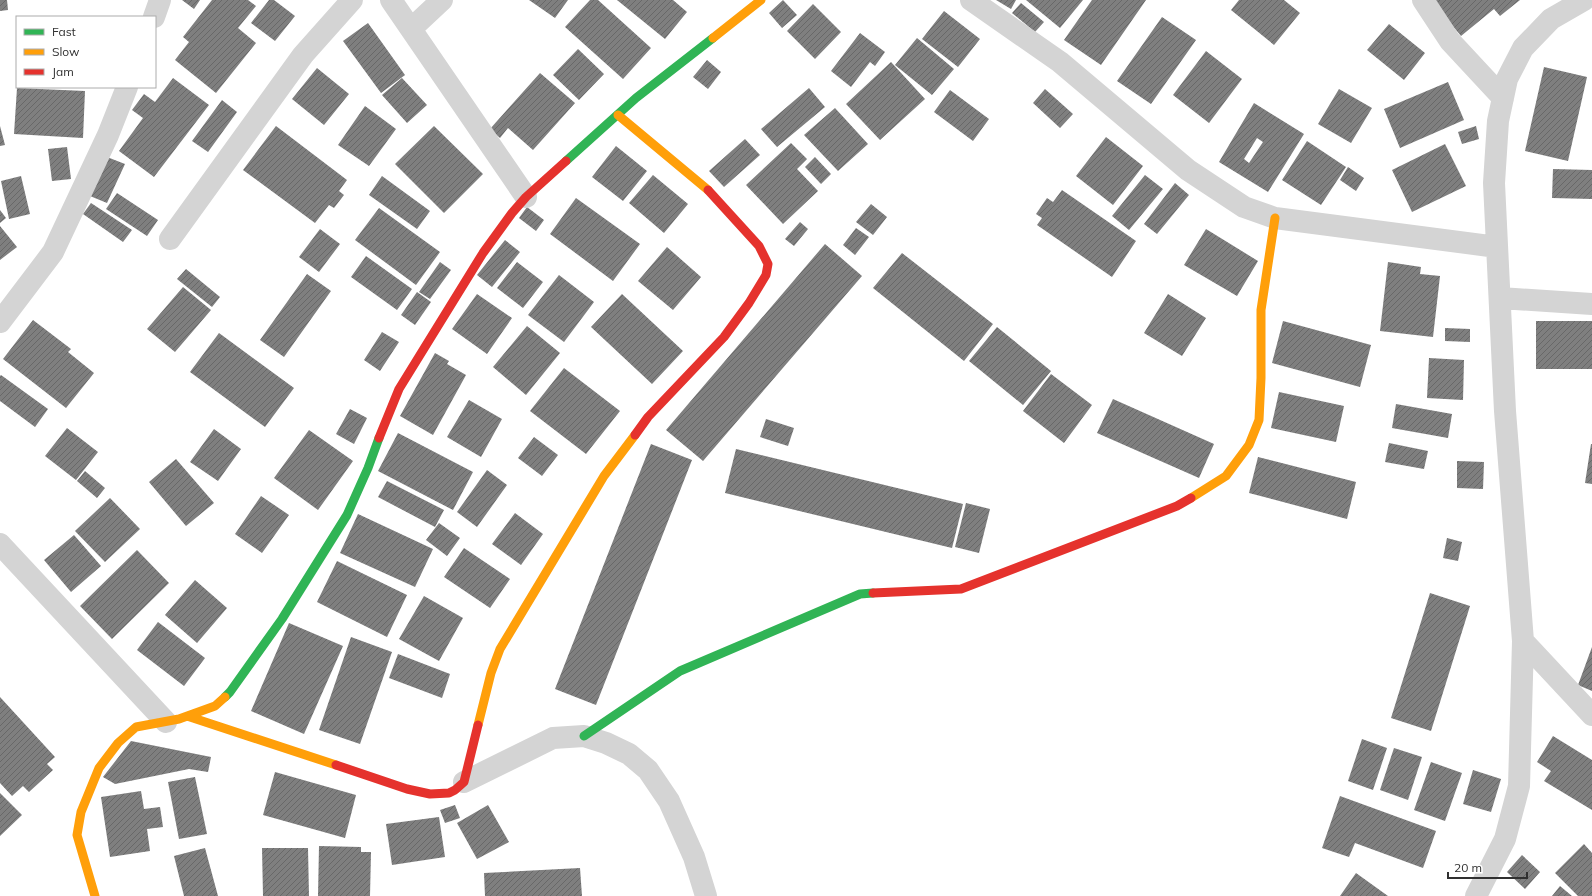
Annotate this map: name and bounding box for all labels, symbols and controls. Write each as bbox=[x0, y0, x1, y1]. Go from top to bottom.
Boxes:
legend bbox=[16, 16, 156, 88]
text: Fast bbox=[52, 24, 76, 39]
text: Slow bbox=[52, 44, 80, 59]
text: Jam bbox=[52, 64, 74, 79]
scale bar bbox=[1448, 854, 1527, 880]
text: 20 m bbox=[1454, 860, 1482, 875]

